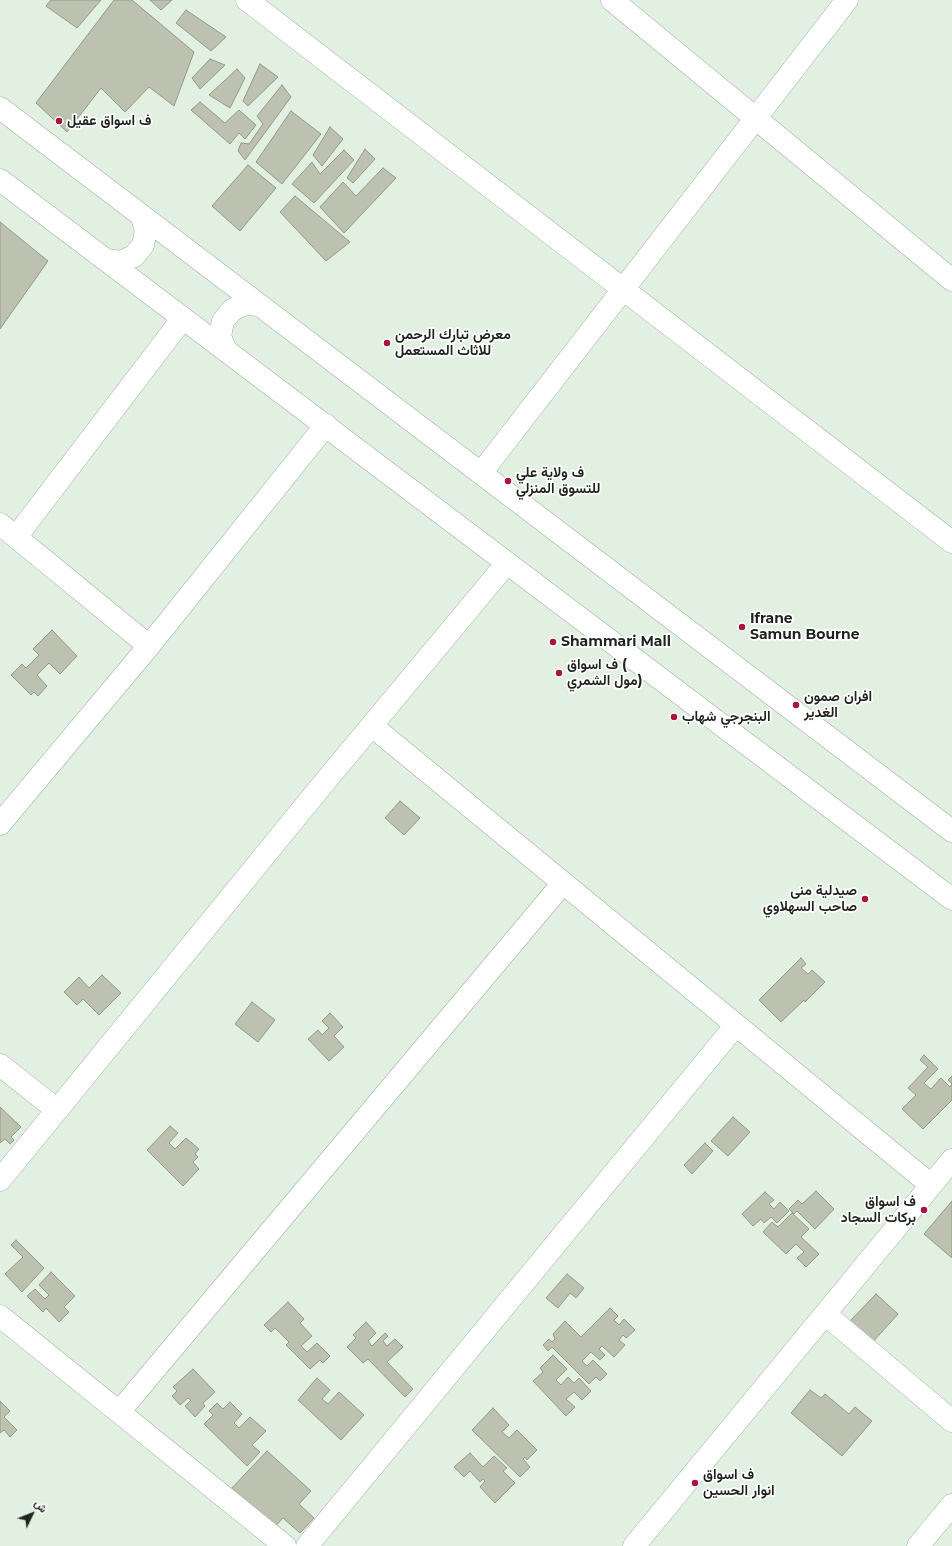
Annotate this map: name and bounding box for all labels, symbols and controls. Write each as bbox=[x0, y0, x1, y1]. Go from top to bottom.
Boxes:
place label: ف اسواق عقيل bbox=[67, 113, 152, 129]
marker: ف اسواق عقيل bbox=[54, 116, 64, 126]
place label: معرض تبارك الرحمن للاثاث المستعمل bbox=[395, 327, 511, 360]
marker: معرض تبارك الرحمن للاثاث المستعمل bbox=[382, 338, 392, 348]
place label: ف ولاية علي للتسوق المنزلي bbox=[516, 465, 600, 498]
marker: ف ولاية علي للتسوق المنزلي bbox=[503, 476, 513, 486]
place label: Ifrane Samun Bourne bbox=[750, 611, 860, 644]
marker: Ifrane Samun Bourne bbox=[737, 622, 747, 632]
place label: Shammari Mall bbox=[561, 634, 671, 650]
marker: Shammari Mall bbox=[548, 637, 558, 647]
place label: ف اسواق ( مول الشمري) bbox=[567, 657, 643, 690]
marker: ف اسواق ( مول الشمري) bbox=[554, 668, 564, 678]
place label: افران صمون الغدير bbox=[804, 689, 872, 722]
marker: افران صمون الغدير bbox=[791, 700, 801, 710]
place label: البنجرجي شهاب bbox=[682, 709, 771, 725]
marker: البنجرجي شهاب bbox=[669, 712, 679, 722]
place label: صيدلية منى صاحب السهلاوي bbox=[763, 883, 857, 916]
marker: صيدلية منى صاحب السهلاوي bbox=[860, 894, 870, 904]
place label: ف اسواق بركات السجاد bbox=[841, 1194, 916, 1226]
marker: ف اسواق بركات السجاد bbox=[919, 1205, 929, 1215]
place label: ف اسواق انوار الحسين bbox=[703, 1467, 775, 1500]
marker: ف اسواق انوار الحسين bbox=[690, 1478, 700, 1488]
north arrow bbox=[12, 1494, 52, 1534]
text: ش bbox=[31, 1496, 50, 1515]

